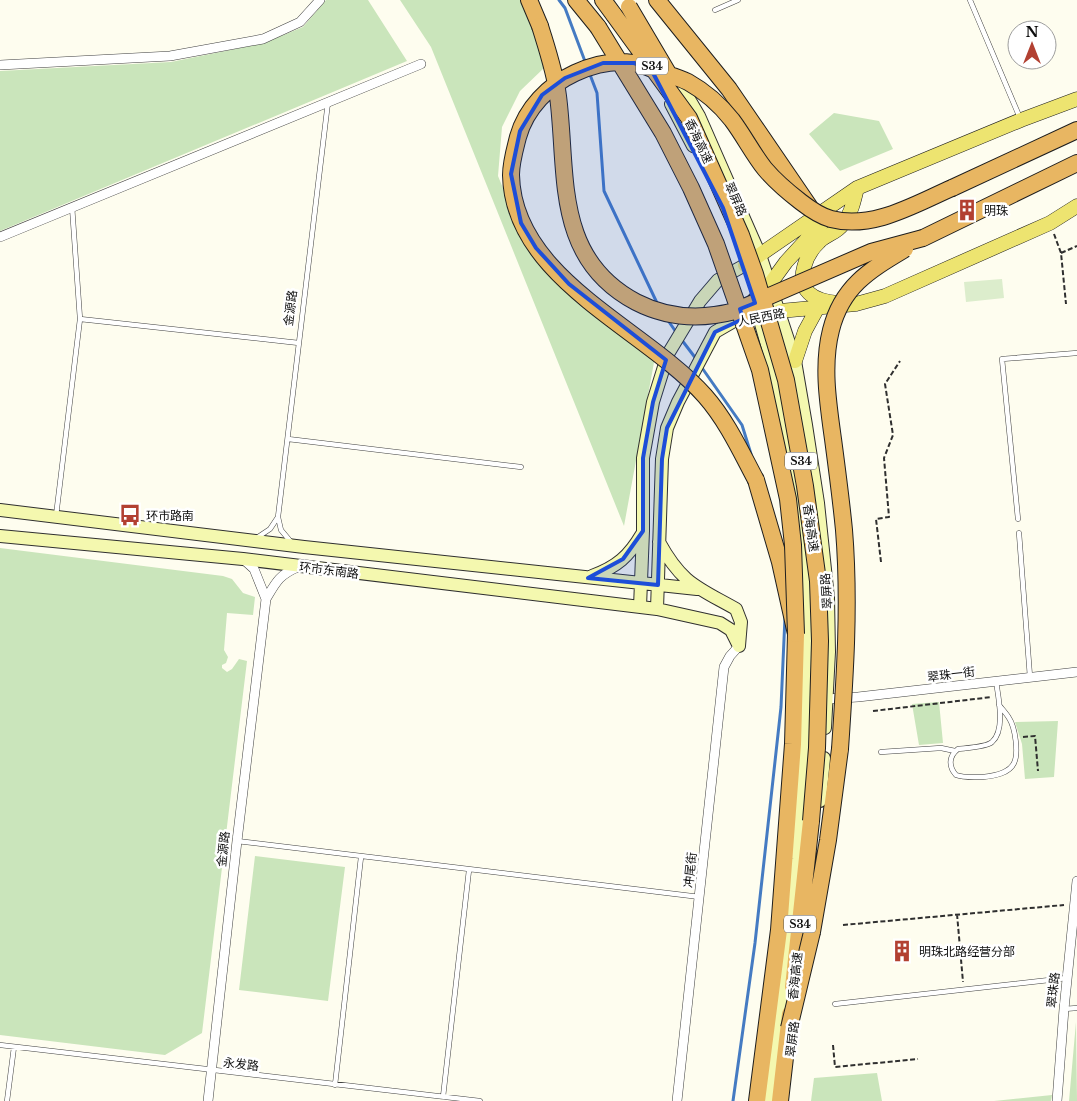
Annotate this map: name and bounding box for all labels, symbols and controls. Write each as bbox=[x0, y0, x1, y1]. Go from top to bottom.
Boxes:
north arrow bbox=[1007, 20, 1057, 70]
text: N bbox=[1025, 23, 1039, 41]
road number: S34 bbox=[636, 58, 668, 74]
street label: 香海高速 bbox=[682, 116, 716, 166]
street label: 翠屏路 bbox=[722, 179, 750, 219]
building icon: 明珠 bbox=[954, 197, 980, 223]
place label: 明珠 bbox=[984, 203, 1008, 218]
street label: 金源路 bbox=[280, 289, 300, 327]
street label: 人民西路 bbox=[736, 305, 786, 329]
road number: S34 bbox=[785, 452, 817, 470]
bus stop icon: 环市路南 bbox=[117, 502, 143, 528]
street label: 香海高速 bbox=[800, 503, 822, 553]
place label: 环市路南 bbox=[146, 508, 194, 523]
street label: 环市东南路 bbox=[298, 559, 360, 581]
street label: 翠屏路 bbox=[817, 573, 835, 609]
street label: 翠珠一街 bbox=[926, 664, 976, 684]
street label: 金源路 bbox=[214, 830, 232, 868]
street label: 冲尾街 bbox=[681, 851, 699, 889]
road number: S34 bbox=[784, 916, 816, 932]
building icon: 明珠北路经营分部 bbox=[889, 938, 915, 964]
place label: 明珠北路经营分部 bbox=[919, 944, 1015, 959]
street label: 香海高速 bbox=[785, 951, 805, 1001]
street label: 翠珠路 bbox=[1044, 971, 1062, 1009]
street label: 翠屏路 bbox=[782, 1020, 802, 1058]
street label: 永发路 bbox=[222, 1055, 260, 1073]

